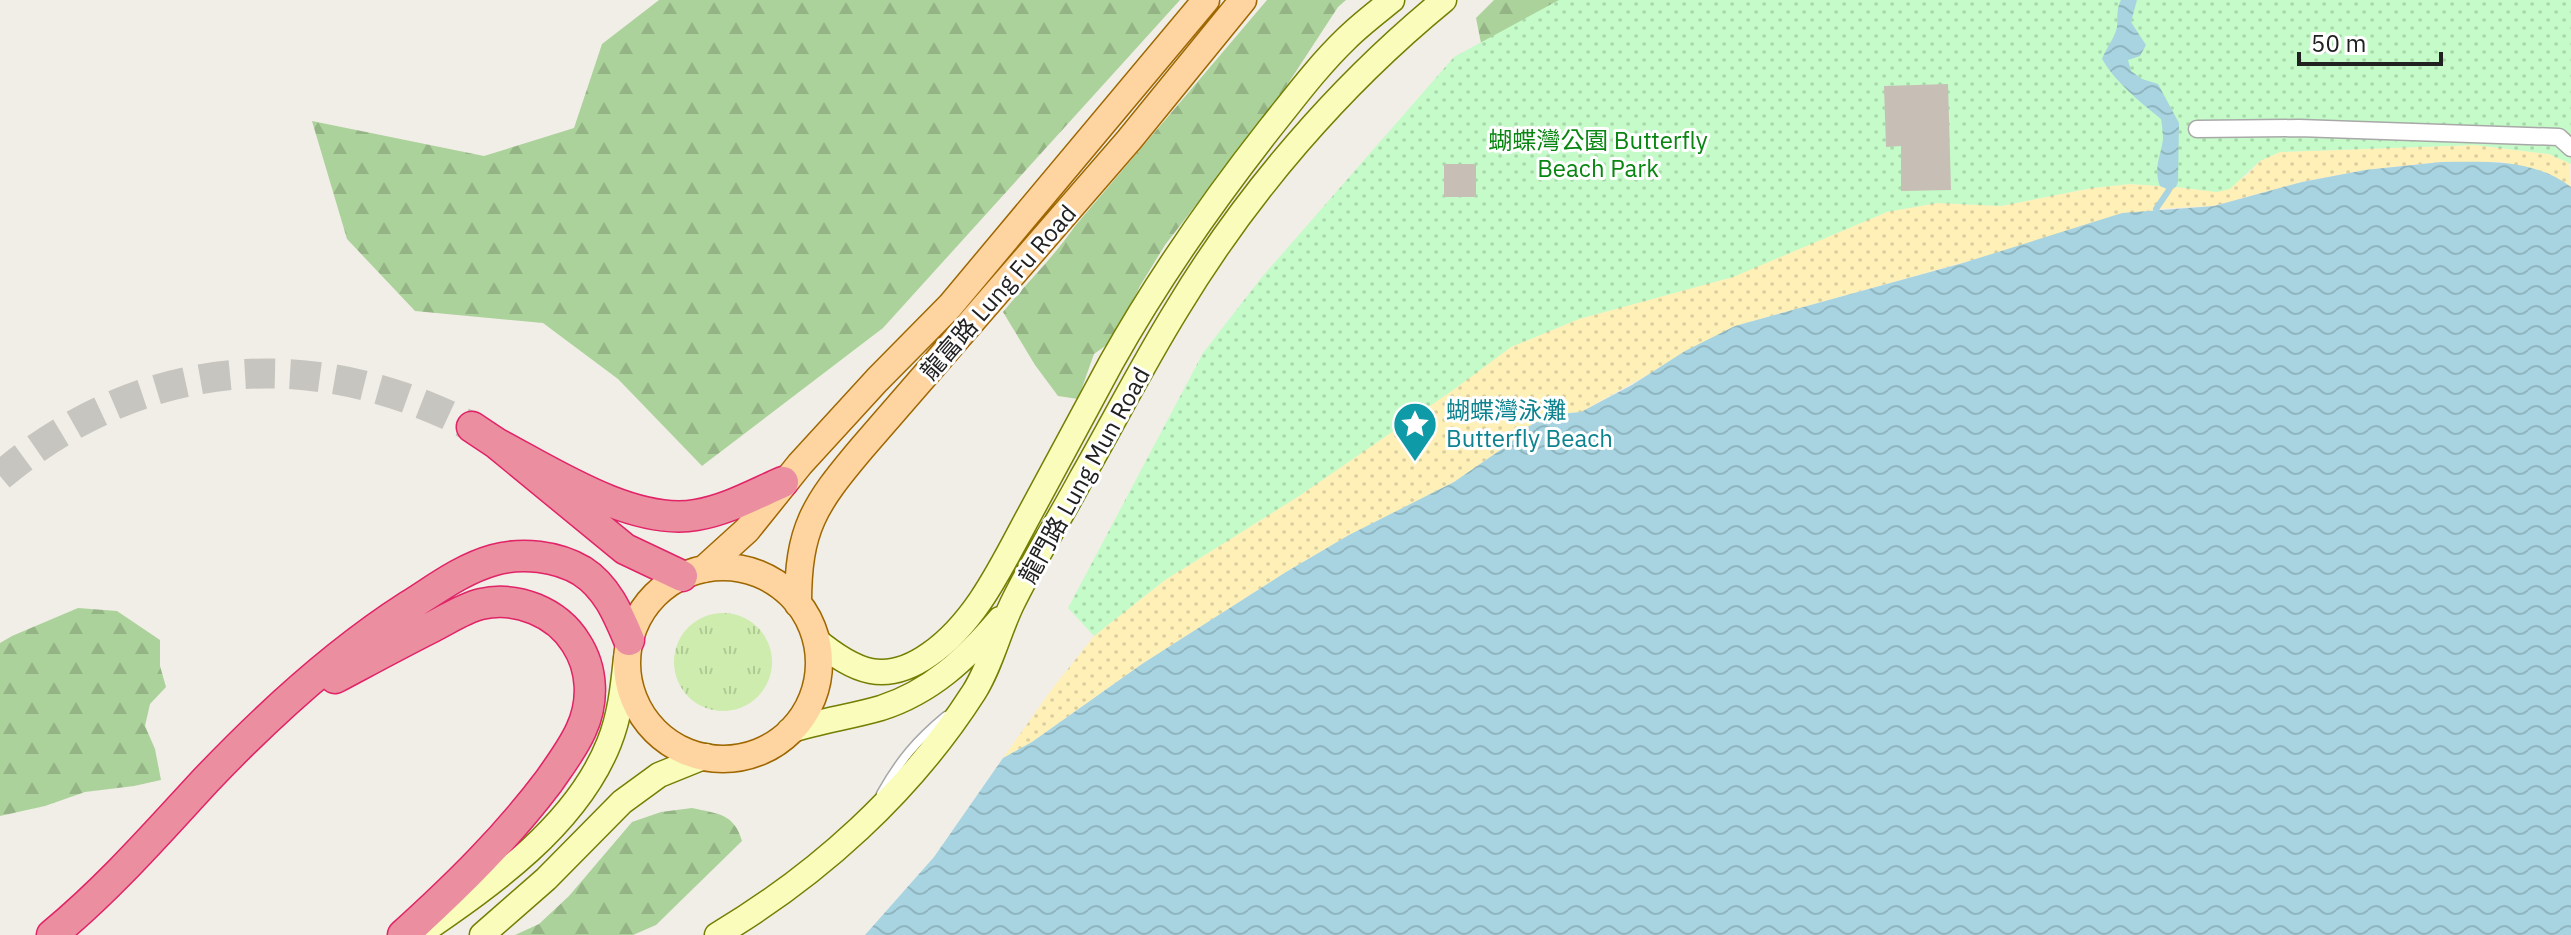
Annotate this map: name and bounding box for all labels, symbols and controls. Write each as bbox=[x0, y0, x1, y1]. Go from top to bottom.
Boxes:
scale bar bbox=[2299, 16, 2441, 66]
text: 50 m bbox=[2311, 27, 2366, 59]
park label: 蝴蝶灣公園 Butterfly Beach Park bbox=[1488, 124, 1708, 184]
street label: 龍富路 Lung Fu Road bbox=[913, 198, 1083, 386]
street label: 龍門路 Lung Mun Road bbox=[1011, 361, 1157, 589]
place label: 蝴蝶灣泳灘 Butterfly Beach bbox=[1446, 394, 1613, 454]
place icon: 蝴蝶灣泳灘 Butterfly Beach bbox=[1391, 400, 1439, 463]

